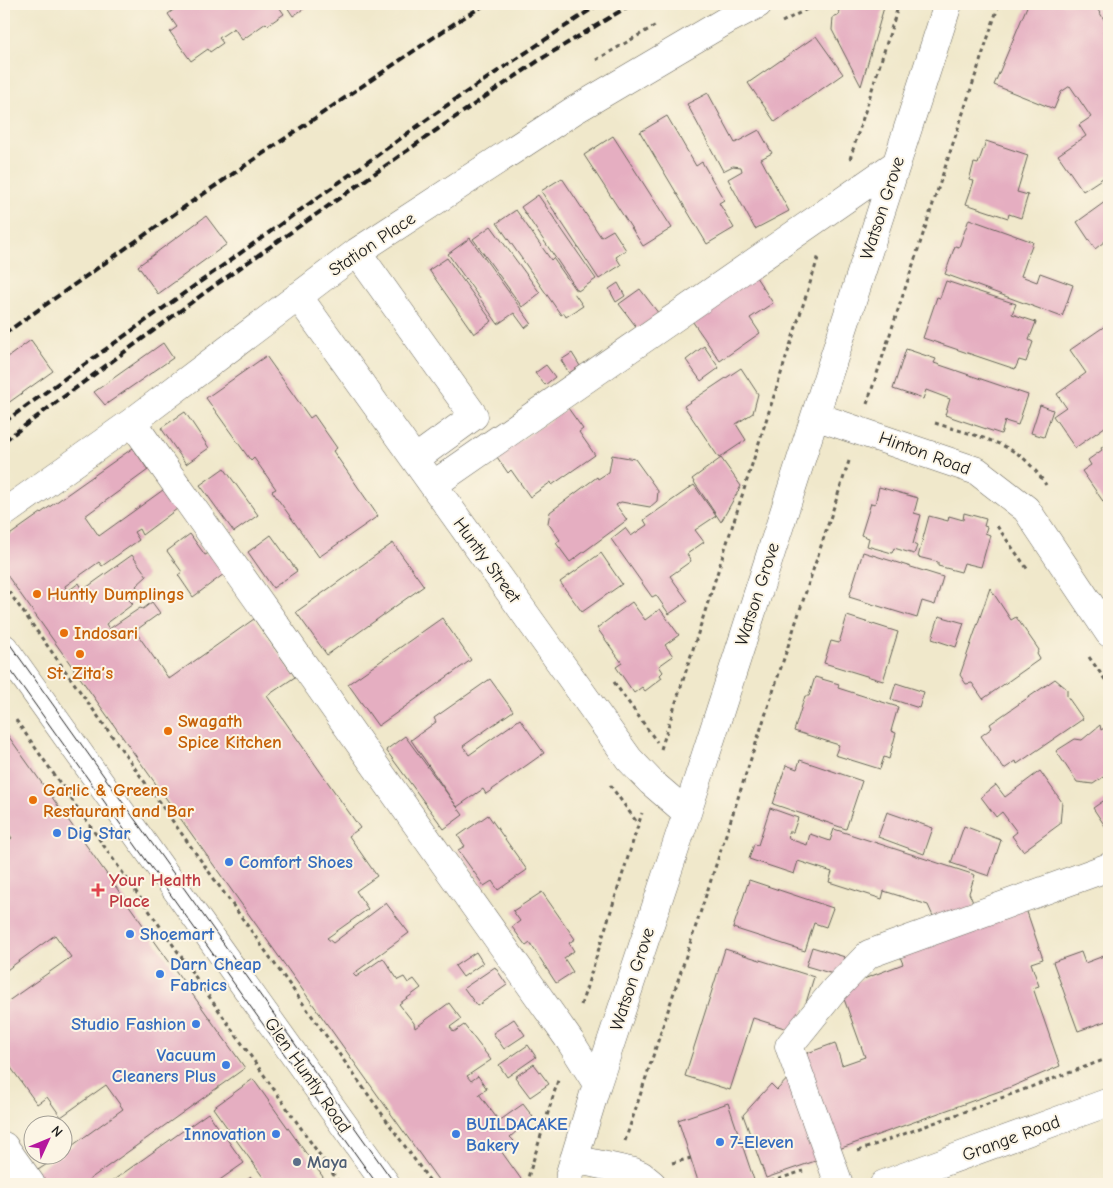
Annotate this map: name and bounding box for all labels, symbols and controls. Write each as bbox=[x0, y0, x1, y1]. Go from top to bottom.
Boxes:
street label: Watson Grove bbox=[856, 154, 909, 262]
street label: Station Place bbox=[325, 208, 419, 281]
street label: Hinton Road bbox=[876, 427, 974, 480]
street label: Huntly Street bbox=[449, 514, 525, 608]
street label: Watson Grove bbox=[731, 540, 784, 648]
place label: Huntly Dumplings bbox=[47, 584, 184, 605]
marker: Huntly Dumplings bbox=[31, 588, 43, 600]
place label: Indosari bbox=[74, 623, 138, 644]
marker: Indosari bbox=[58, 627, 70, 639]
marker: St. Zita’s bbox=[74, 648, 86, 660]
place label: St. Zita’s bbox=[47, 663, 113, 684]
place label: Swagath Spice Kitchen bbox=[178, 711, 282, 753]
marker: Swagath Spice Kitchen bbox=[162, 725, 174, 737]
place label: Garlic & Greens Restaurant and Bar bbox=[43, 780, 195, 822]
marker: Garlic & Greens Restaurant and Bar bbox=[27, 794, 39, 806]
place label: Dig Star bbox=[67, 823, 131, 844]
marker: Dig Star bbox=[51, 827, 63, 839]
place label: Comfort Shoes bbox=[239, 852, 353, 873]
marker: Comfort Shoes bbox=[223, 856, 235, 868]
place label: Your Health Place bbox=[109, 870, 201, 912]
marker: Your Health Place bbox=[91, 883, 105, 897]
place label: Shoemart bbox=[140, 924, 215, 945]
street label: Watson Grove bbox=[606, 925, 659, 1033]
marker: Shoemart bbox=[124, 928, 136, 940]
place label: Darn Cheap Fabrics bbox=[170, 954, 261, 996]
marker: Darn Cheap Fabrics bbox=[154, 968, 166, 980]
place label: Studio Fashion bbox=[71, 1014, 186, 1035]
street label: Glen Huntly Road bbox=[260, 1014, 355, 1137]
marker: Studio Fashion bbox=[190, 1018, 202, 1030]
place label: Vacuum Cleaners Plus bbox=[112, 1045, 216, 1087]
marker: Vacuum Cleaners Plus bbox=[220, 1059, 232, 1071]
street label: Grange Road bbox=[959, 1111, 1063, 1166]
place label: BUILDACAKE Bakery bbox=[466, 1114, 568, 1156]
north arrow bbox=[22, 1116, 72, 1166]
text: N bbox=[48, 1122, 66, 1141]
place label: Innovation bbox=[184, 1124, 266, 1145]
marker: Innovation bbox=[270, 1128, 282, 1140]
marker: BUILDACAKE Bakery bbox=[450, 1128, 462, 1140]
place label: 7-Eleven bbox=[730, 1132, 794, 1153]
marker: 7-Eleven bbox=[714, 1136, 726, 1148]
place label: Maya bbox=[307, 1152, 348, 1173]
marker: Maya bbox=[291, 1156, 303, 1168]

